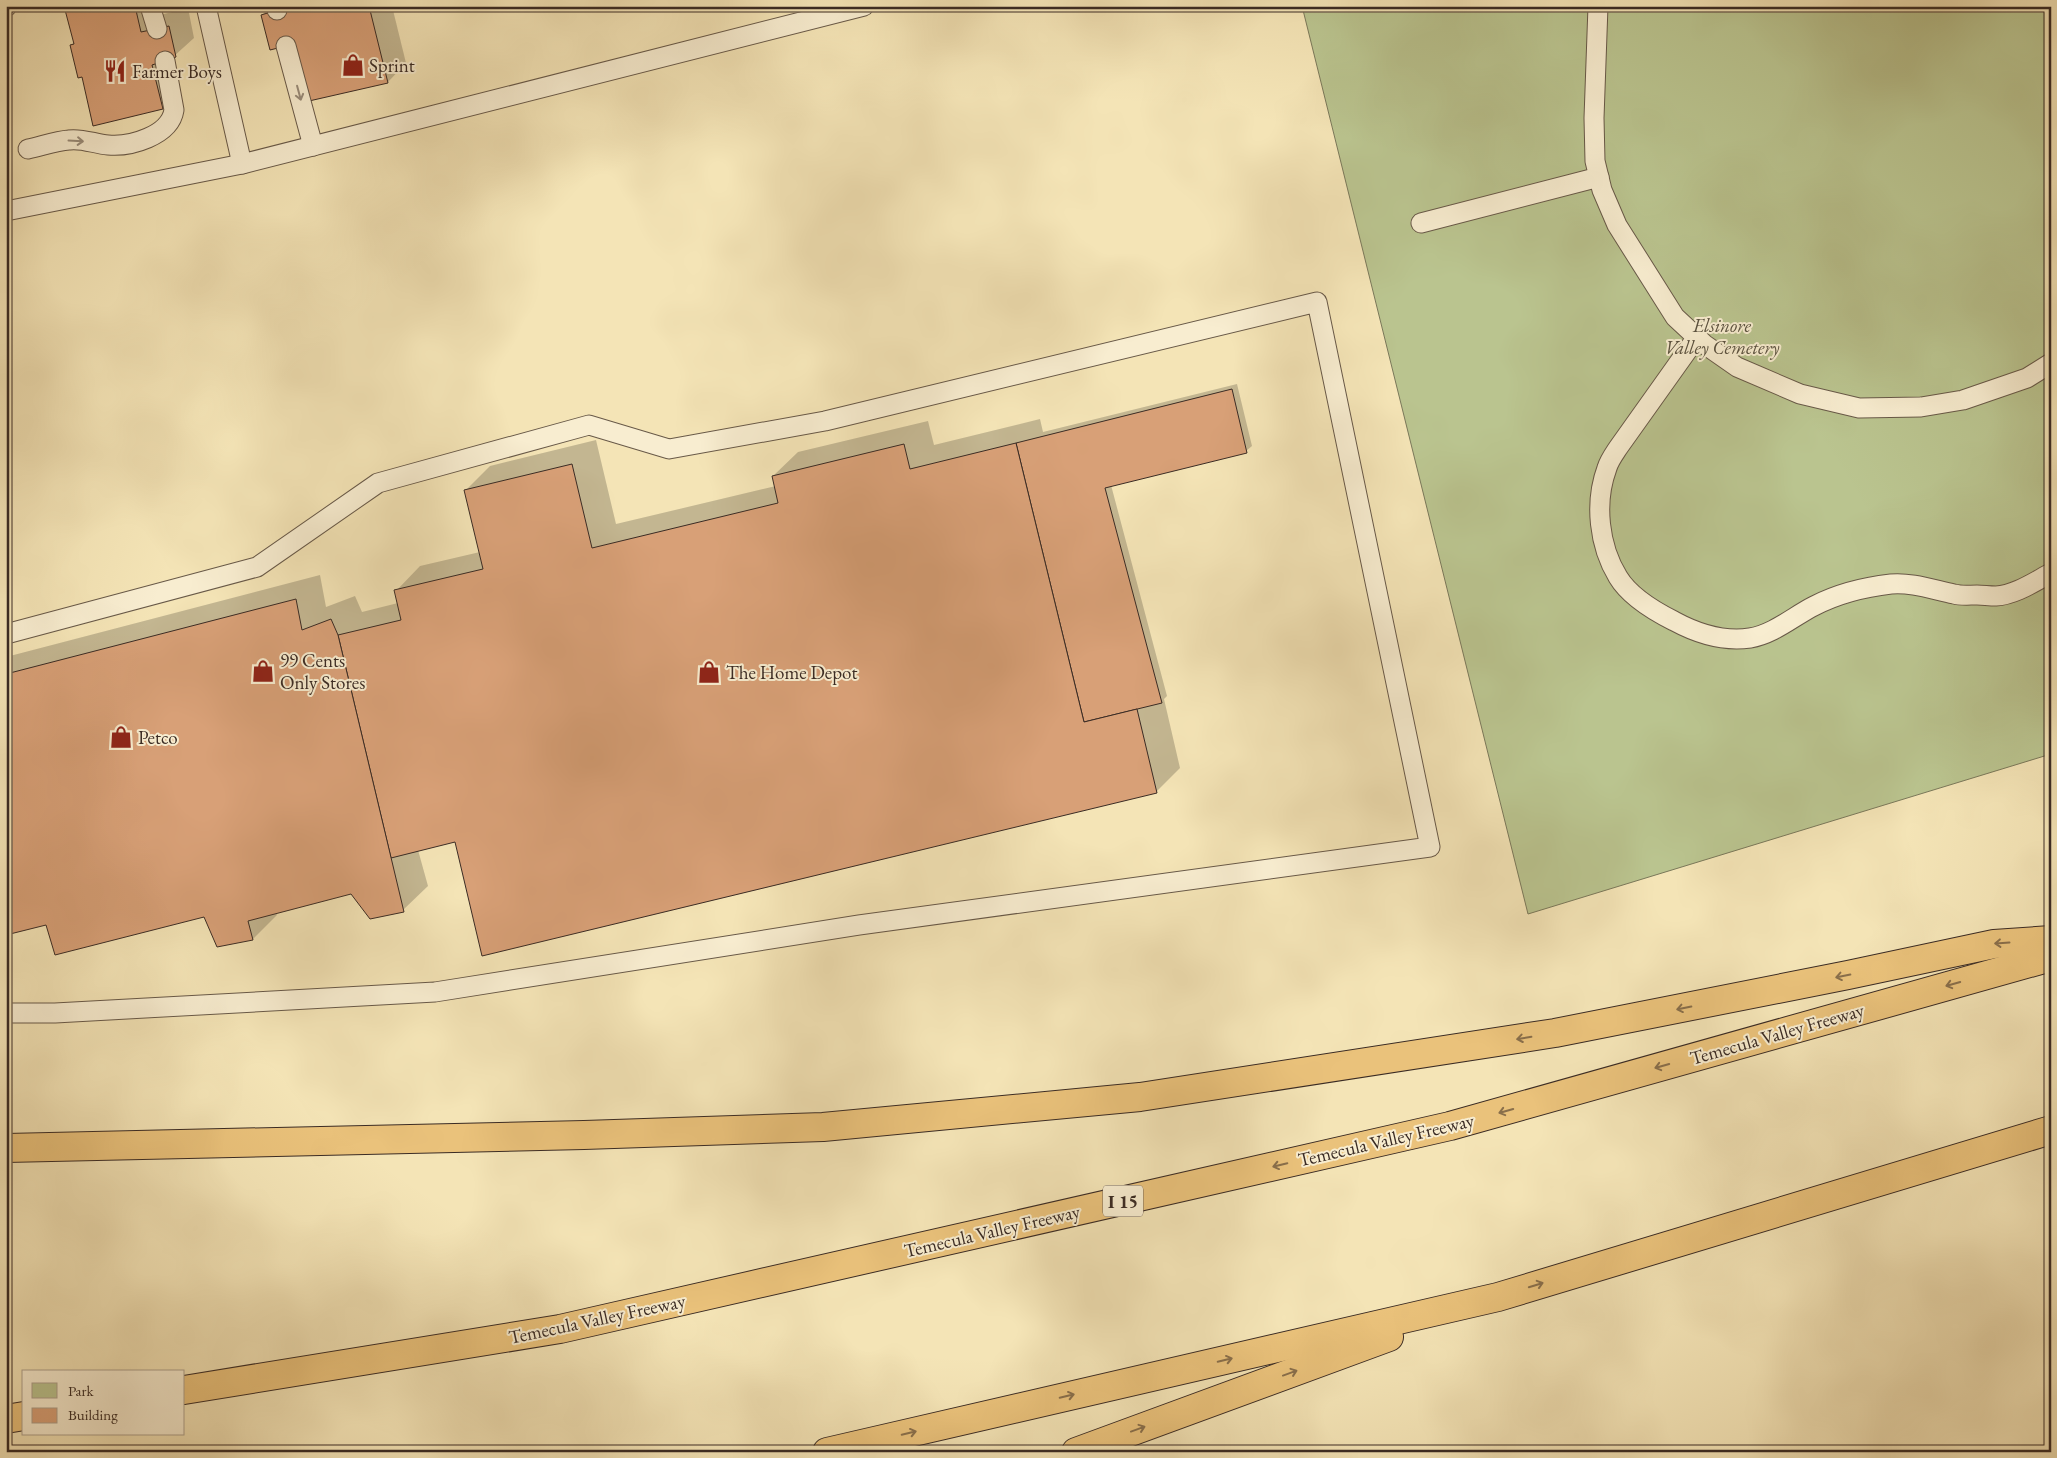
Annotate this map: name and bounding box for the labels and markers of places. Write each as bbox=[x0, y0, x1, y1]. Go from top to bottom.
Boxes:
shop icon: Sprint bbox=[340, 52, 366, 78]
place label: Sprint bbox=[369, 53, 415, 78]
restaurant icon: Farmer Boys bbox=[102, 58, 128, 84]
place label: Farmer Boys bbox=[132, 59, 222, 84]
place label: 99 Cents Only Stores bbox=[280, 648, 365, 695]
shop icon: 99 Cents Only Stores bbox=[250, 658, 276, 684]
shop icon: The Home Depot bbox=[696, 659, 722, 685]
place label: The Home Depot bbox=[726, 660, 858, 685]
shop icon: Petco bbox=[108, 724, 134, 750]
place label: Petco bbox=[138, 725, 178, 750]

